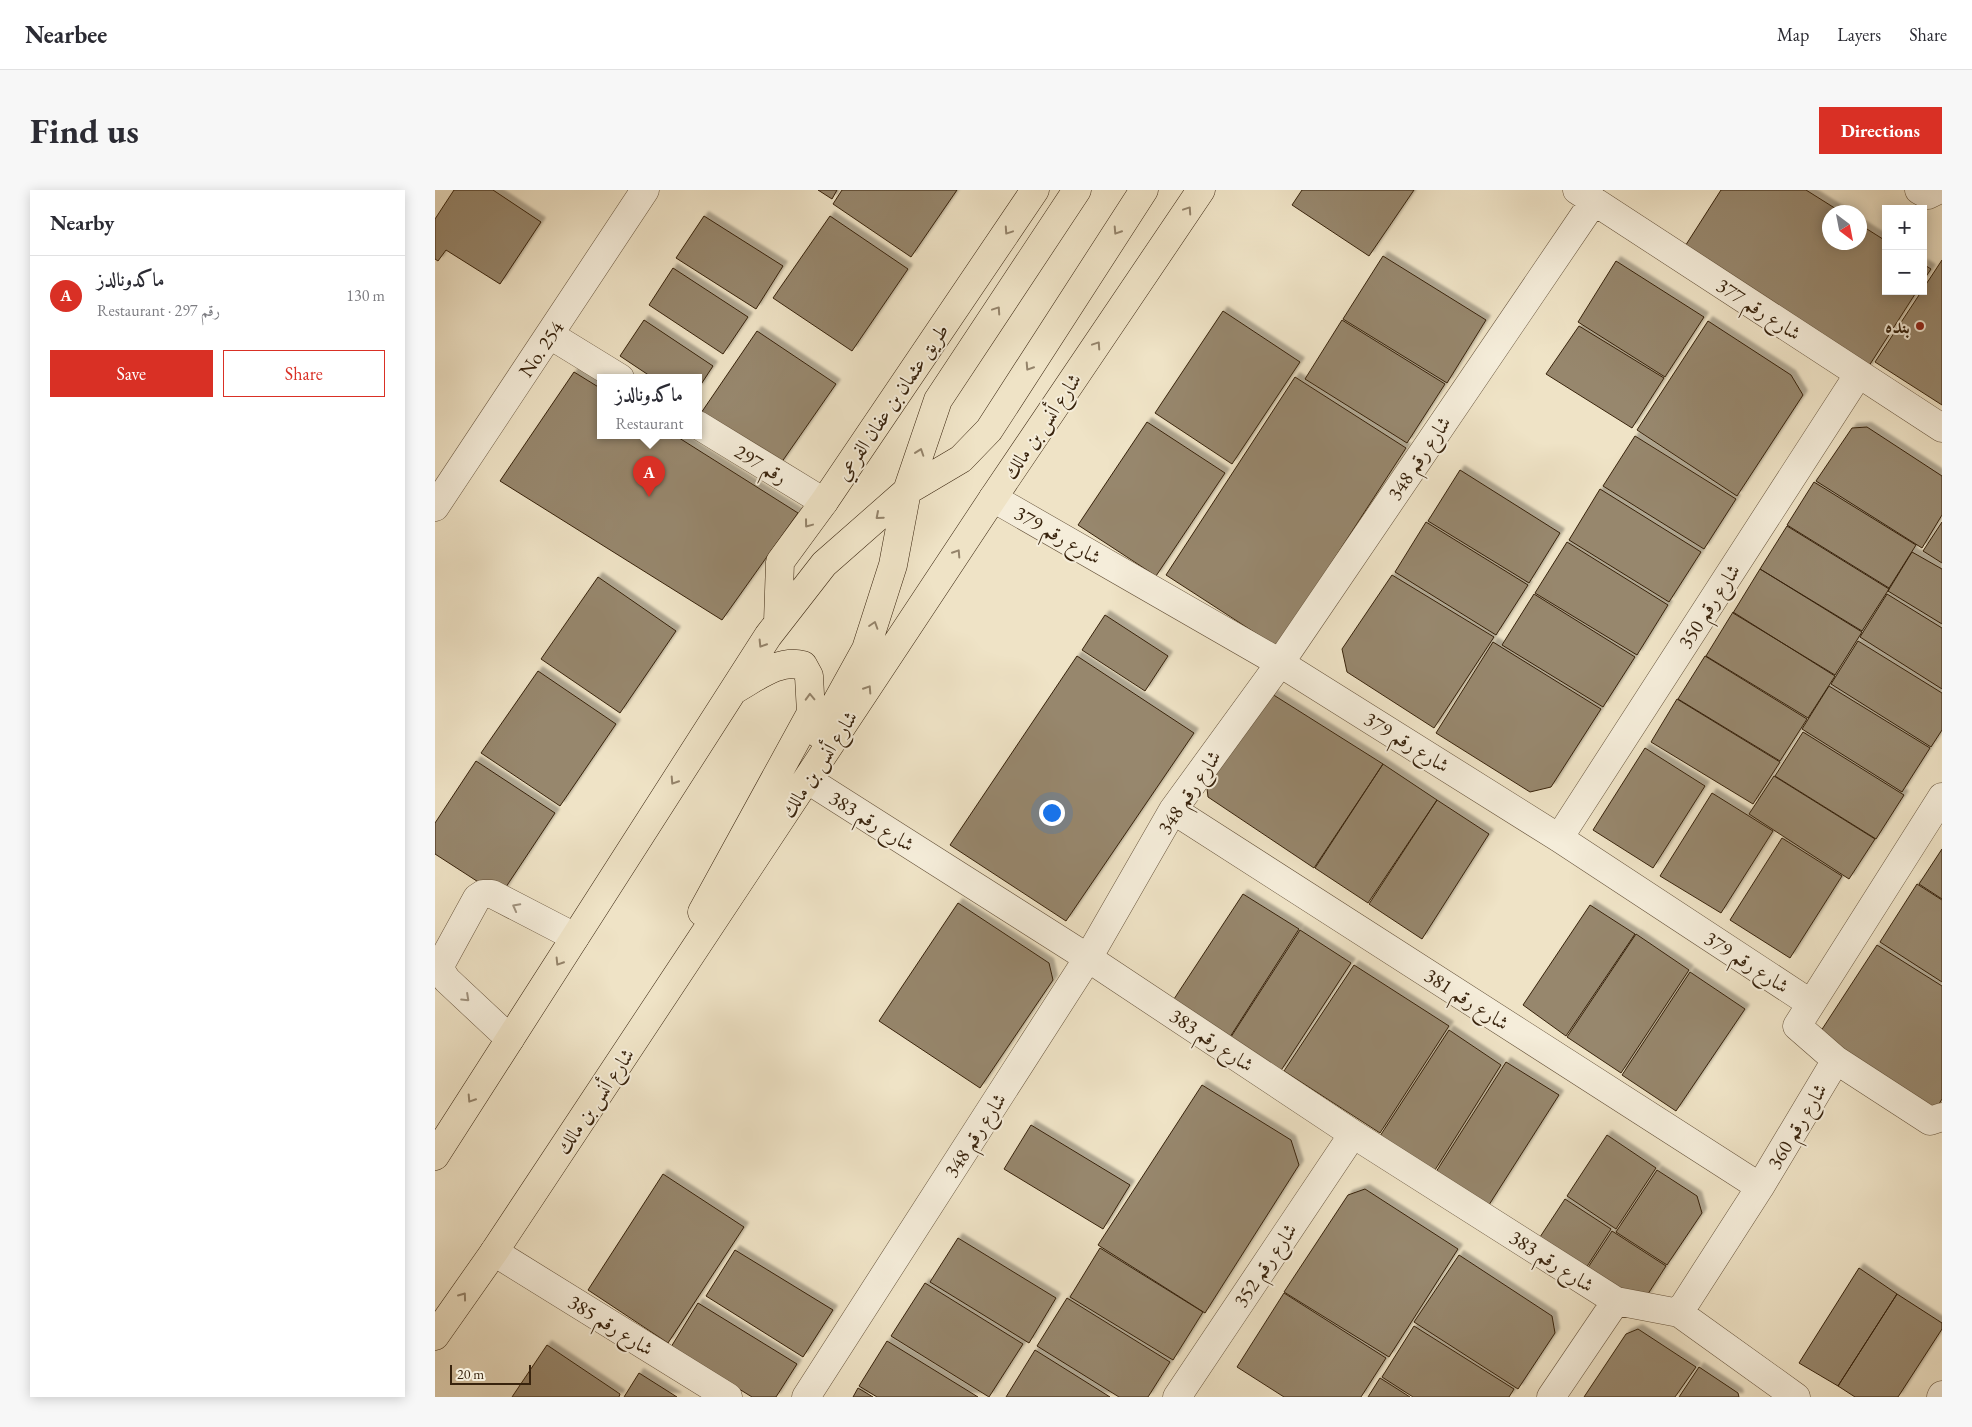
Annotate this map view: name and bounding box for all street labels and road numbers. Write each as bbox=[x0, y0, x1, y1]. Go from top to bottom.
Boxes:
street label: شارع رقم 377 bbox=[1708, 272, 1806, 351]
street label: No. 254 bbox=[513, 315, 570, 382]
street label: طريق عثمان بن عفان الفرعي bbox=[830, 318, 957, 487]
street label: شارع أنس بن مالك bbox=[996, 367, 1091, 487]
street label: شارع رقم 348 bbox=[1381, 411, 1462, 508]
street label: رقم 297 bbox=[727, 438, 792, 495]
street label: شارع رقم 379 bbox=[1007, 500, 1106, 575]
street label: شارع رقم 350 bbox=[1672, 559, 1751, 657]
street label: شارع أنس بن مالك bbox=[774, 705, 867, 825]
street label: شارع رقم 379 bbox=[1356, 706, 1455, 784]
street label: شارع رقم 348 bbox=[1151, 745, 1232, 842]
street label: شارع رقم 383 bbox=[821, 785, 920, 863]
street label: شارع رقم 379 bbox=[1696, 925, 1794, 1004]
street label: شارع رقم 381 bbox=[1416, 962, 1514, 1041]
street label: شارع رقم 383 bbox=[1162, 1002, 1259, 1083]
street label: شارع أنس بن مالك bbox=[549, 1042, 644, 1162]
street label: شارع رقم 360 bbox=[1761, 1078, 1838, 1177]
street label: شارع رقم 348 bbox=[938, 1088, 1017, 1186]
street label: شارع رقم 352 bbox=[1227, 1218, 1308, 1315]
street label: شارع رقم 383 bbox=[1501, 1224, 1599, 1303]
street label: شارع رقم 385 bbox=[560, 1289, 659, 1367]

